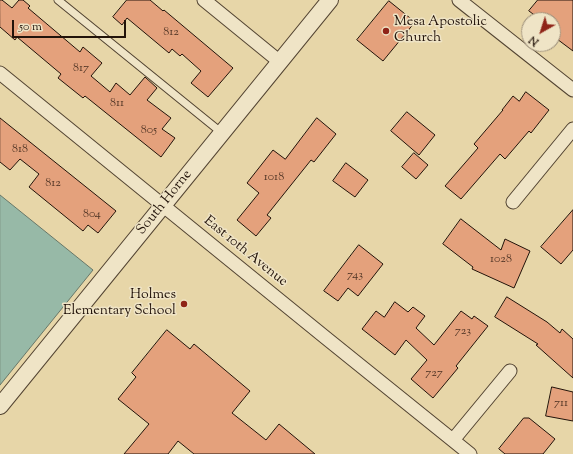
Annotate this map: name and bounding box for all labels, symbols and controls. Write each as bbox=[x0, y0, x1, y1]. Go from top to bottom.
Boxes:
scale bar bbox=[14, 12, 128, 38]
north arrow bbox=[521, 12, 561, 52]
place label: Mesa Apostolic Church bbox=[394, 15, 487, 48]
text: 50 m bbox=[19, 18, 42, 36]
house number: 812 bbox=[163, 26, 179, 40]
marker: Mesa Apostolic Church bbox=[381, 26, 391, 36]
text: N bbox=[526, 32, 543, 50]
house number: 817 bbox=[73, 62, 89, 76]
house number: 811 bbox=[110, 97, 124, 111]
house number: 805 bbox=[141, 124, 157, 138]
house number: 818 bbox=[12, 143, 28, 157]
street label: South Horne bbox=[134, 167, 196, 239]
house number: 1018 bbox=[264, 171, 284, 185]
house number: 812 bbox=[45, 177, 61, 191]
house number: 804 bbox=[83, 208, 101, 222]
street label: East 10th Avenue bbox=[200, 213, 290, 291]
house number: 1028 bbox=[490, 253, 512, 267]
house number: 743 bbox=[347, 269, 363, 283]
place label: Holmes Elementary School bbox=[63, 288, 176, 320]
marker: Holmes Elementary School bbox=[179, 299, 189, 309]
house number: 723 bbox=[455, 325, 471, 339]
house number: 727 bbox=[425, 367, 443, 381]
house number: 711 bbox=[554, 397, 568, 411]

